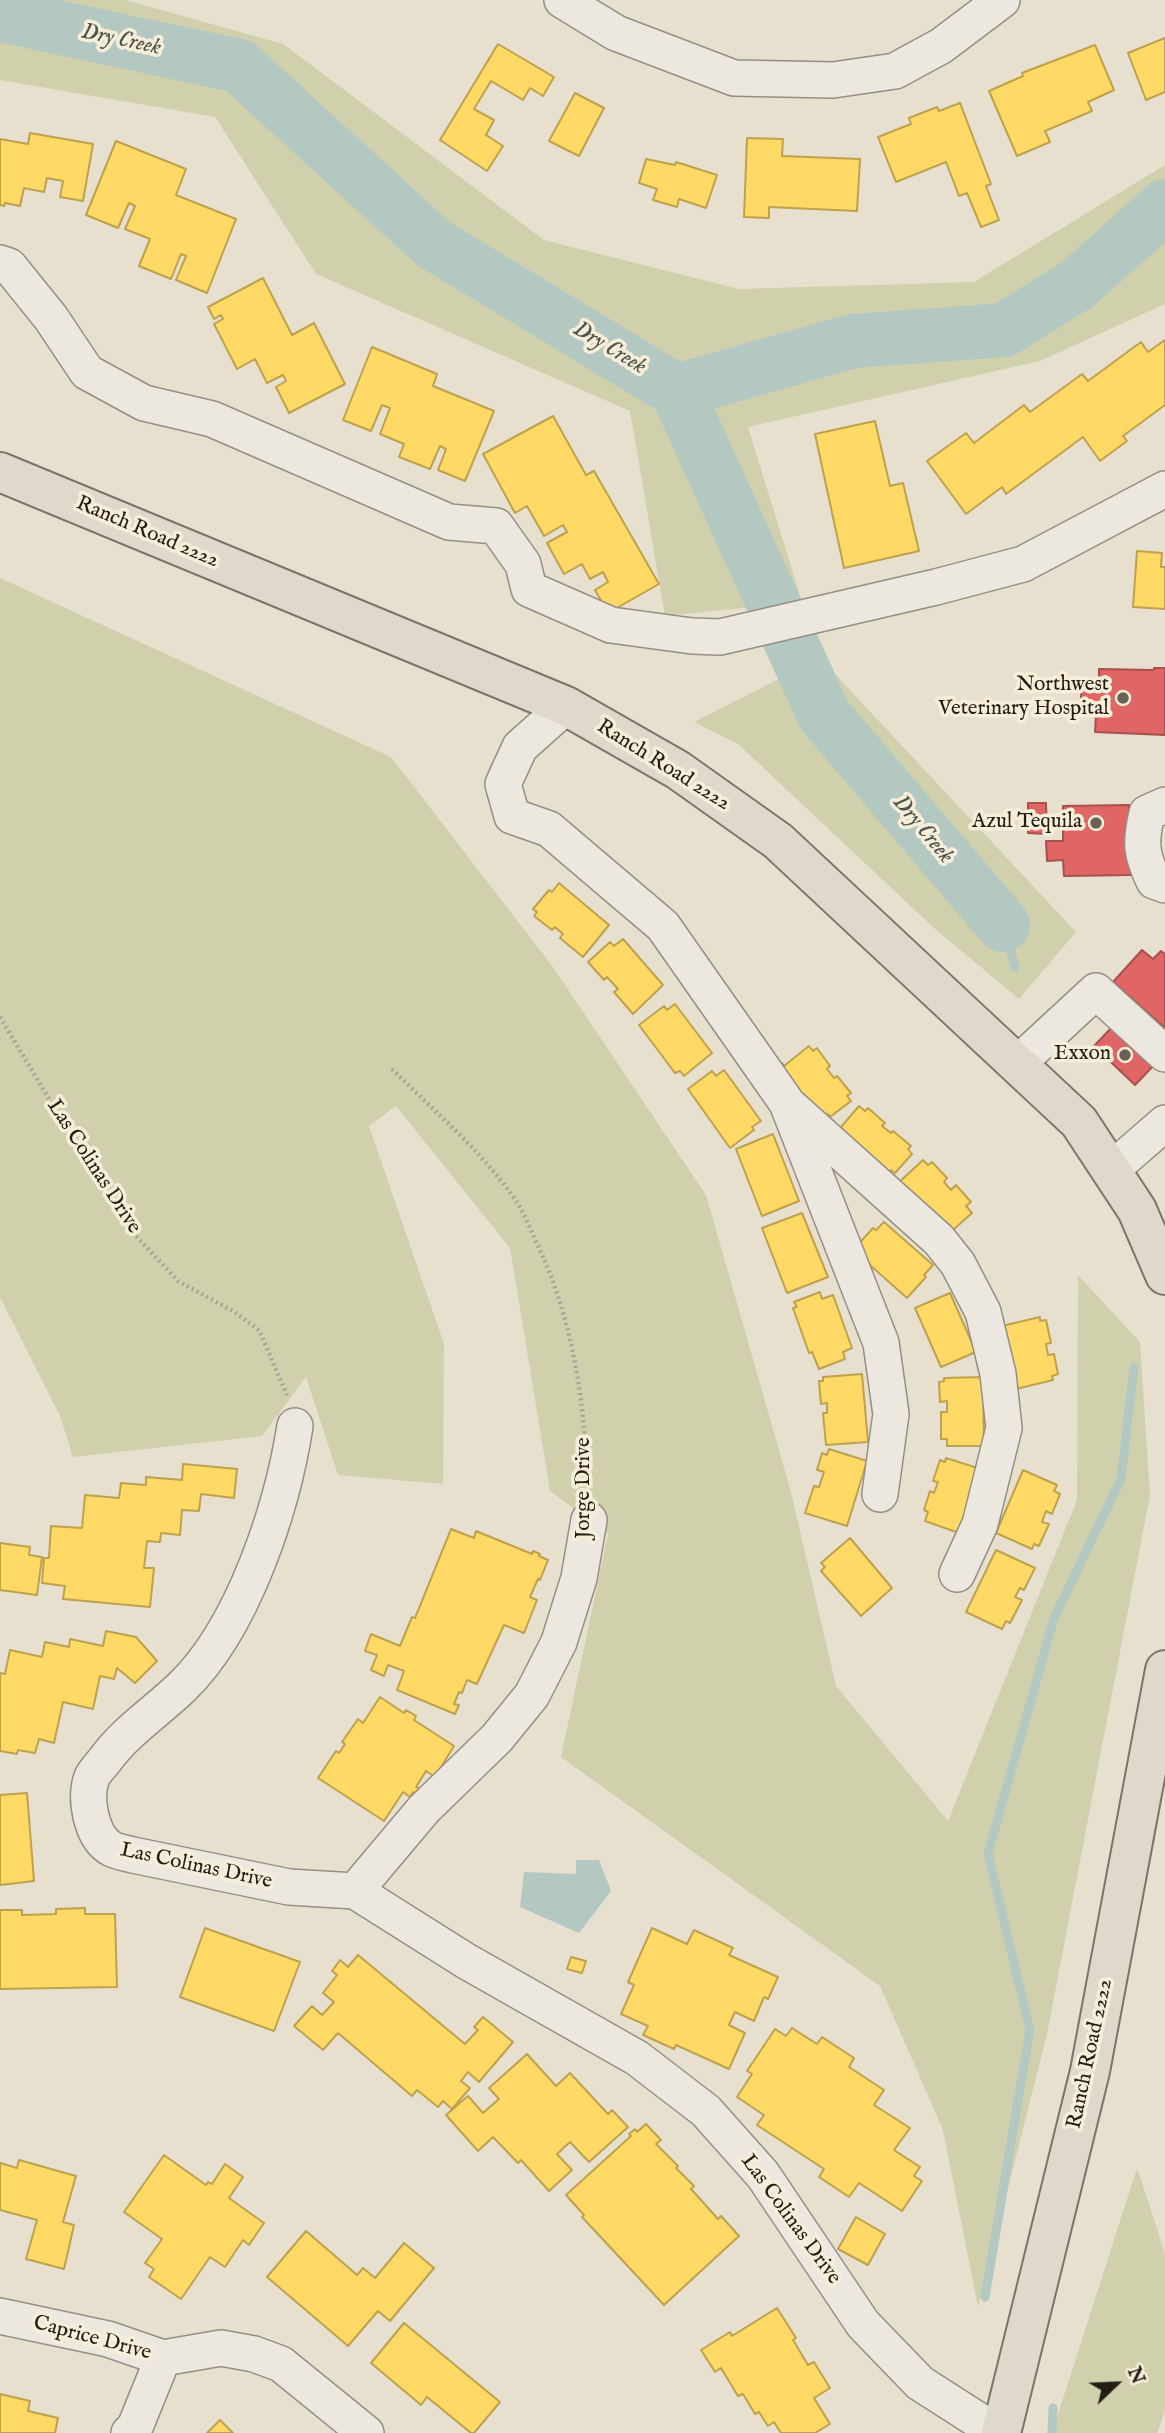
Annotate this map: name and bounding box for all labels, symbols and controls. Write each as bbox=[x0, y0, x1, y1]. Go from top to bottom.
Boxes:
water label: Dry Creek bbox=[79, 19, 163, 63]
water label: Dry Creek bbox=[567, 316, 651, 382]
street label: Ranch Road 2222 bbox=[72, 492, 222, 574]
place label: Northwest Veterinary Hospital bbox=[938, 673, 1109, 723]
marker: Northwest Veterinary Hospital bbox=[1115, 690, 1131, 706]
street label: Ranch Road 2222 bbox=[592, 715, 734, 817]
water label: Dry Creek bbox=[885, 790, 959, 870]
place label: Azul Tequila bbox=[972, 810, 1082, 836]
marker: Azul Tequila bbox=[1088, 815, 1104, 831]
place label: Exxon bbox=[1054, 1042, 1111, 1068]
marker: Exxon bbox=[1117, 1047, 1133, 1063]
street label: Las Colinas Drive bbox=[40, 1095, 146, 1239]
street label: Jorge Drive bbox=[572, 1437, 598, 1539]
street label: Las Colinas Drive bbox=[118, 1839, 274, 1895]
street label: Ranch Road 2222 bbox=[1063, 1977, 1119, 2131]
street label: Las Colinas Drive bbox=[734, 2150, 846, 2290]
street label: Caprice Drive bbox=[30, 2311, 154, 2367]
north arrow bbox=[1081, 2349, 1151, 2419]
text: N bbox=[1121, 2364, 1150, 2388]

